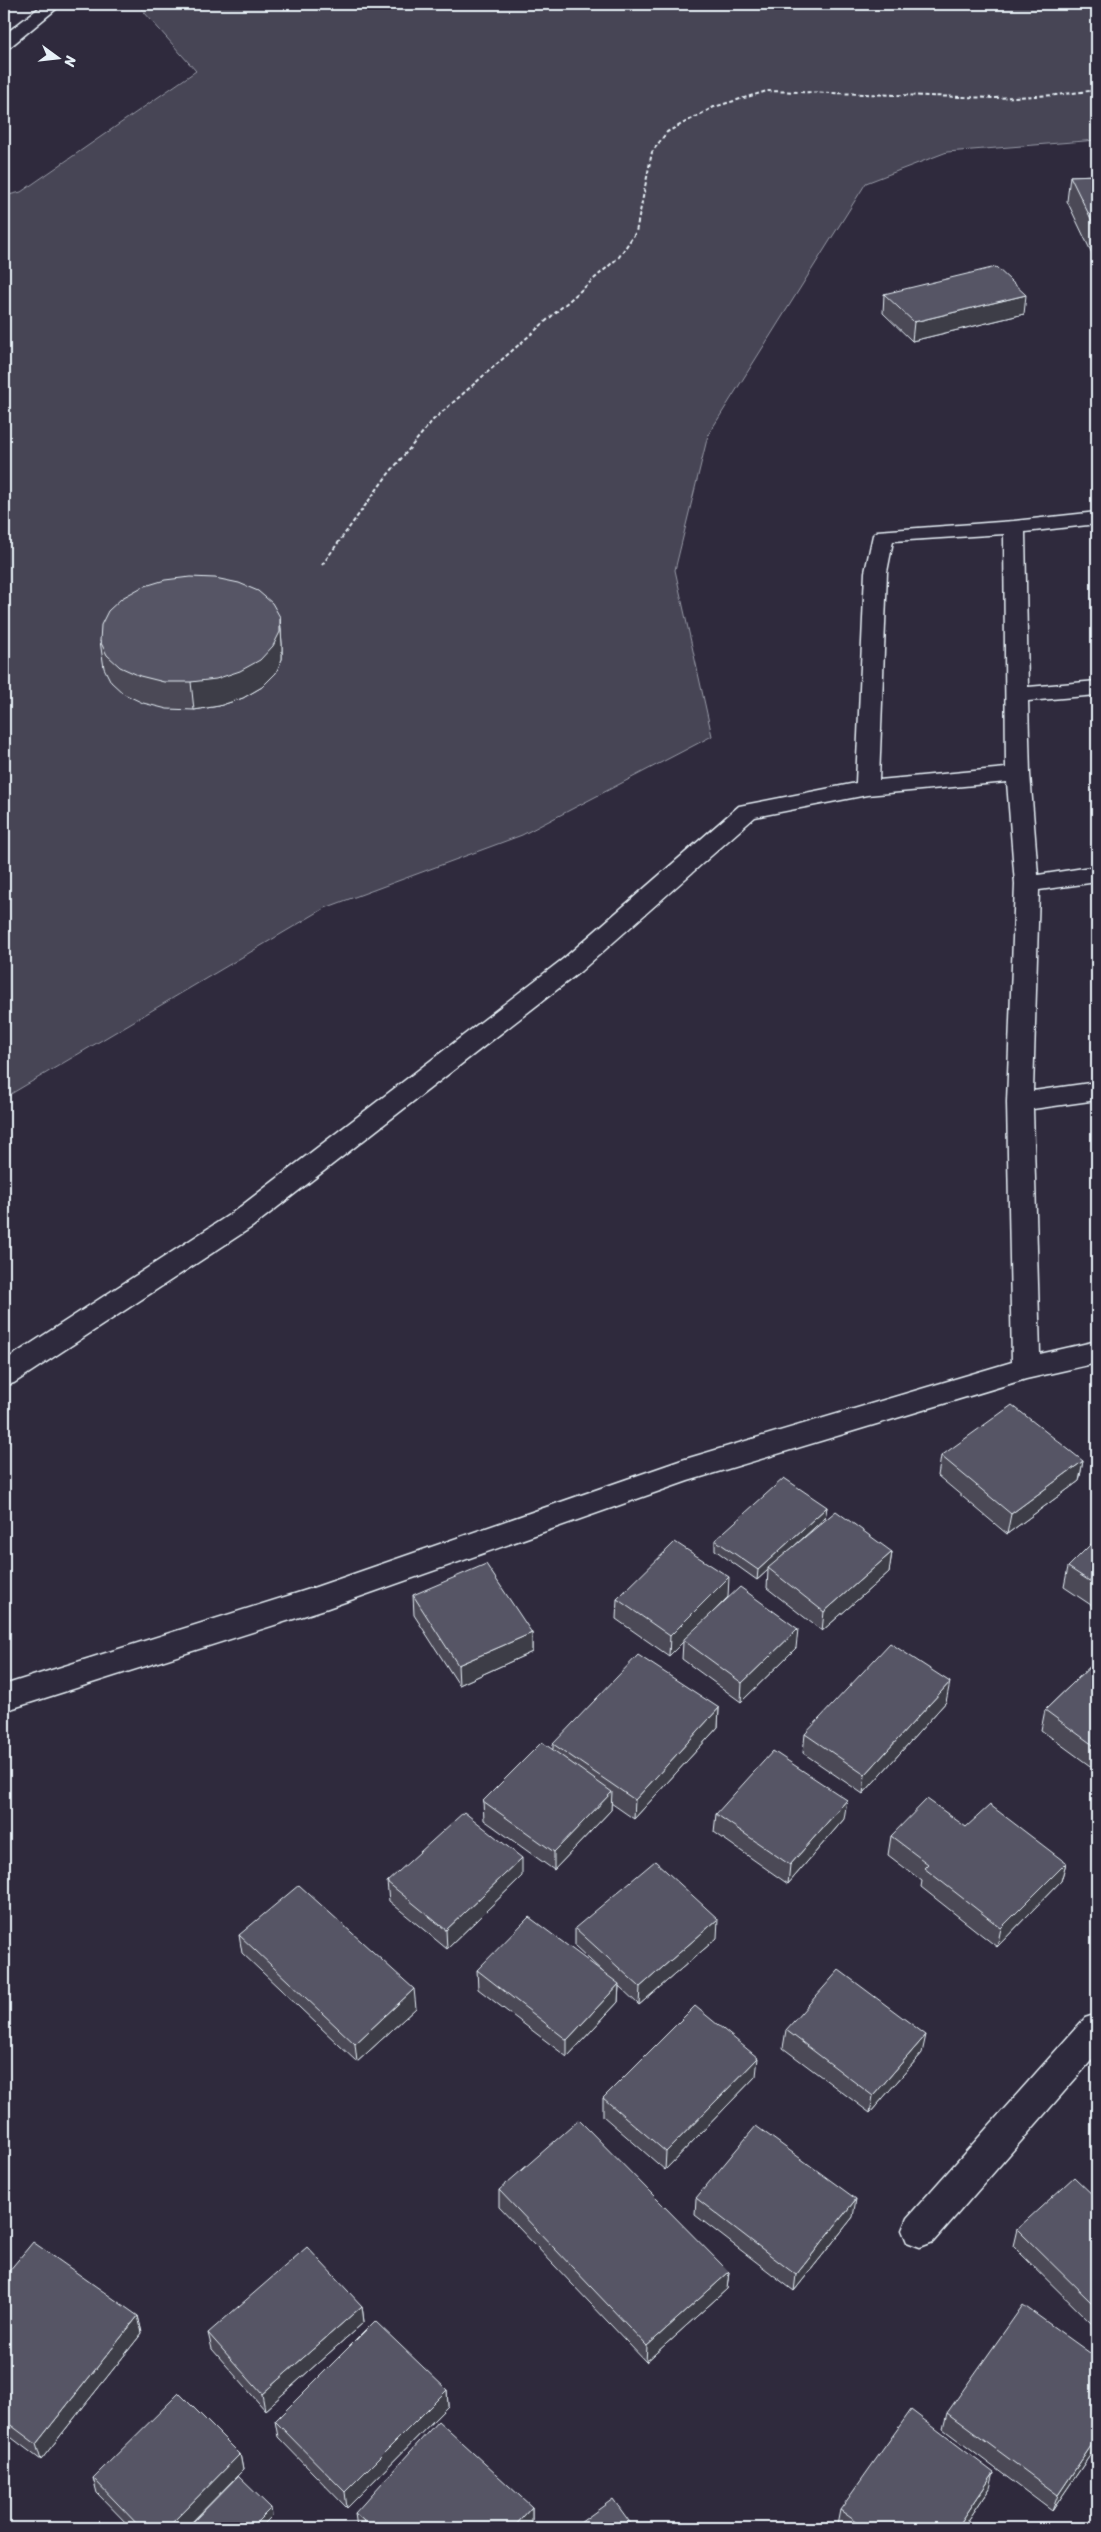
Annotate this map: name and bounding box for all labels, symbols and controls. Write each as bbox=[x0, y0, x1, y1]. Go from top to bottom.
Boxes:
north arrow bbox=[32, 32, 82, 82]
text: N bbox=[57, 52, 84, 69]

